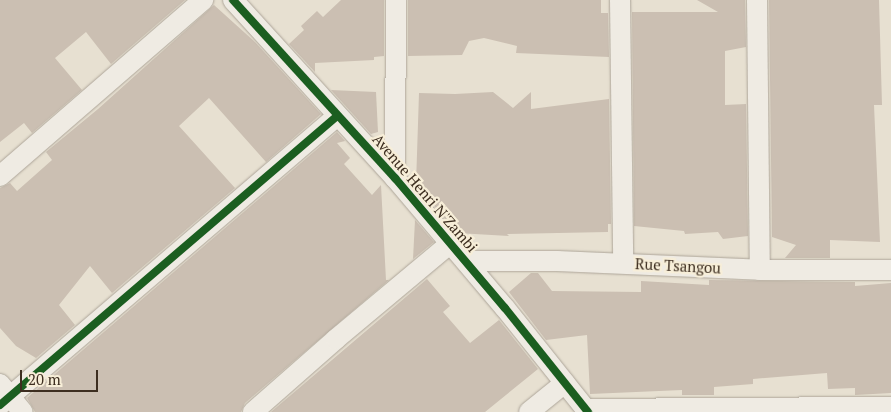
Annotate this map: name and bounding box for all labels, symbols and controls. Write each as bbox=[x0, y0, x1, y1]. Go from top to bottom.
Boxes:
street label: Avenue Henri N'Zambi bbox=[369, 130, 481, 256]
street label: Rue Tsangou bbox=[635, 255, 721, 277]
scale bar bbox=[22, 360, 100, 392]
text: 20 m bbox=[28, 369, 61, 389]

